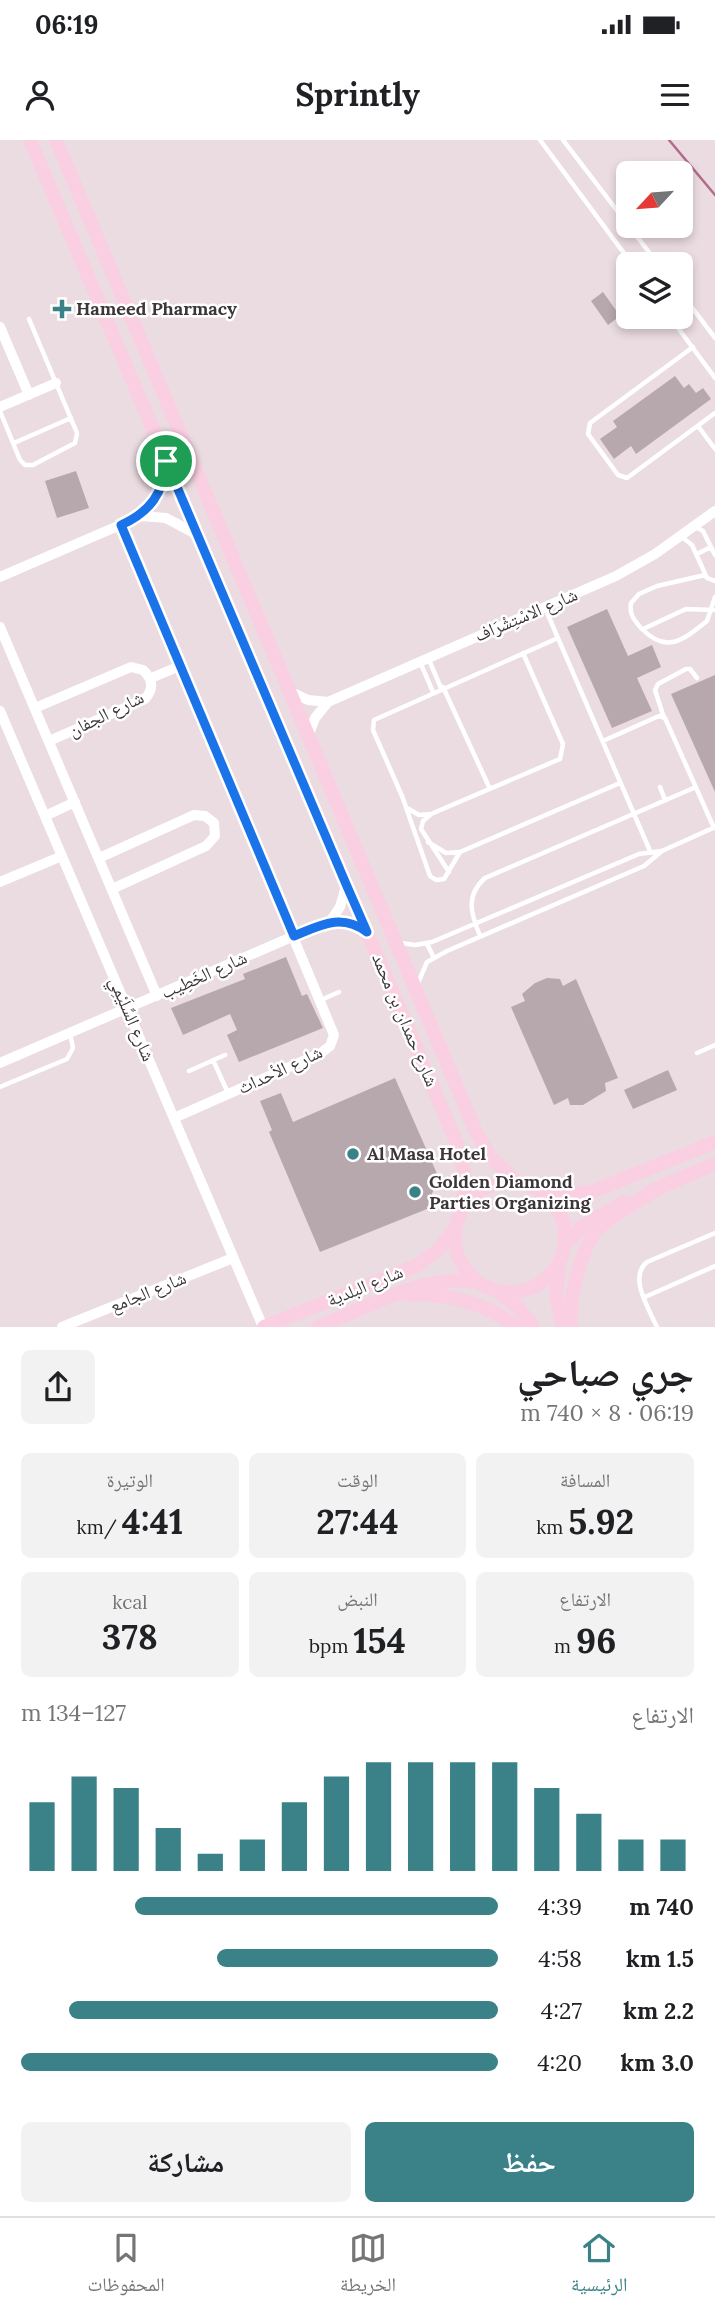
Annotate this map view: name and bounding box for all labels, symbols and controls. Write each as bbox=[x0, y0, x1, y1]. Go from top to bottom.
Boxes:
text: 06:19 bbox=[35, 8, 99, 41]
text: Sprintly bbox=[295, 74, 420, 115]
icon: person bbox=[21, 76, 59, 114]
icon: menu bbox=[656, 76, 694, 114]
north arrow bbox=[616, 161, 693, 238]
map controls bbox=[616, 161, 693, 329]
button: layers bbox=[616, 252, 693, 329]
place label: Hameed Pharmacy bbox=[76, 297, 237, 320]
marker: Hameed Pharmacy bbox=[54, 301, 70, 317]
pin bbox=[136, 431, 196, 491]
icon: arrive bbox=[147, 442, 185, 480]
street label: شارع الاسْتِشْرَاف bbox=[471, 583, 581, 647]
street label: شارع الجفان bbox=[64, 685, 147, 742]
street label: شارع الخَطِيب bbox=[157, 945, 250, 1004]
street label: شارع حمدان بن محمد bbox=[367, 950, 444, 1090]
street label: شارع السِّلَيْمِي bbox=[101, 973, 161, 1066]
street label: شارع الأحداث bbox=[234, 1040, 326, 1099]
place label: Al Masa Hotel bbox=[367, 1142, 486, 1165]
marker: Al Masa Hotel bbox=[345, 1146, 361, 1162]
place label: Golden Diamond Parties Organizing bbox=[429, 1170, 592, 1214]
marker: Golden Diamond Parties Organizing bbox=[407, 1184, 423, 1200]
street label: شارع البلدية bbox=[324, 1260, 406, 1311]
street label: شارع الجامع bbox=[106, 1266, 190, 1318]
text: جري صباحي bbox=[517, 1348, 694, 1396]
button: share bbox=[21, 1350, 95, 1424]
text: 06:19 · 8 × 740 m bbox=[520, 1398, 694, 1427]
text: الوتيرة bbox=[107, 1468, 153, 1492]
text: الوقت bbox=[337, 1468, 378, 1492]
text: المسافة bbox=[560, 1468, 610, 1492]
text: 4:41 bbox=[122, 1499, 183, 1544]
text: 27:44 bbox=[316, 1499, 399, 1544]
text: 5.92 bbox=[568, 1499, 634, 1544]
text: /km bbox=[77, 1515, 122, 1539]
text: km bbox=[536, 1515, 568, 1539]
text: النبض bbox=[337, 1587, 378, 1611]
text: الارتفاع bbox=[559, 1587, 611, 1611]
text: kcal bbox=[112, 1590, 147, 1614]
text: 378 bbox=[102, 1614, 158, 1659]
text: 154 bbox=[353, 1618, 406, 1663]
text: 96 bbox=[576, 1618, 616, 1663]
text: bpm bbox=[309, 1634, 353, 1658]
text: m bbox=[554, 1634, 576, 1658]
text: 127–134 m bbox=[21, 1698, 126, 1727]
text: الارتفاع bbox=[631, 1700, 694, 1729]
text: 4:39 bbox=[538, 1892, 582, 1921]
text: 740 m bbox=[629, 1892, 694, 1921]
text: 4:58 bbox=[538, 1944, 582, 1973]
text: 1.5 km bbox=[626, 1944, 694, 1973]
text: 4:27 bbox=[541, 1996, 582, 2025]
text: 2.2 km bbox=[623, 1996, 694, 2025]
text: 4:20 bbox=[537, 2048, 582, 2077]
text: 3.0 km bbox=[621, 2048, 694, 2077]
button: مشاركة bbox=[21, 2122, 351, 2202]
button: حفظ bbox=[365, 2122, 694, 2202]
tab: المحفوظات bbox=[88, 2229, 165, 2303]
tab: الخريطة bbox=[340, 2229, 396, 2303]
tab: الرئيسية bbox=[571, 2229, 627, 2303]

